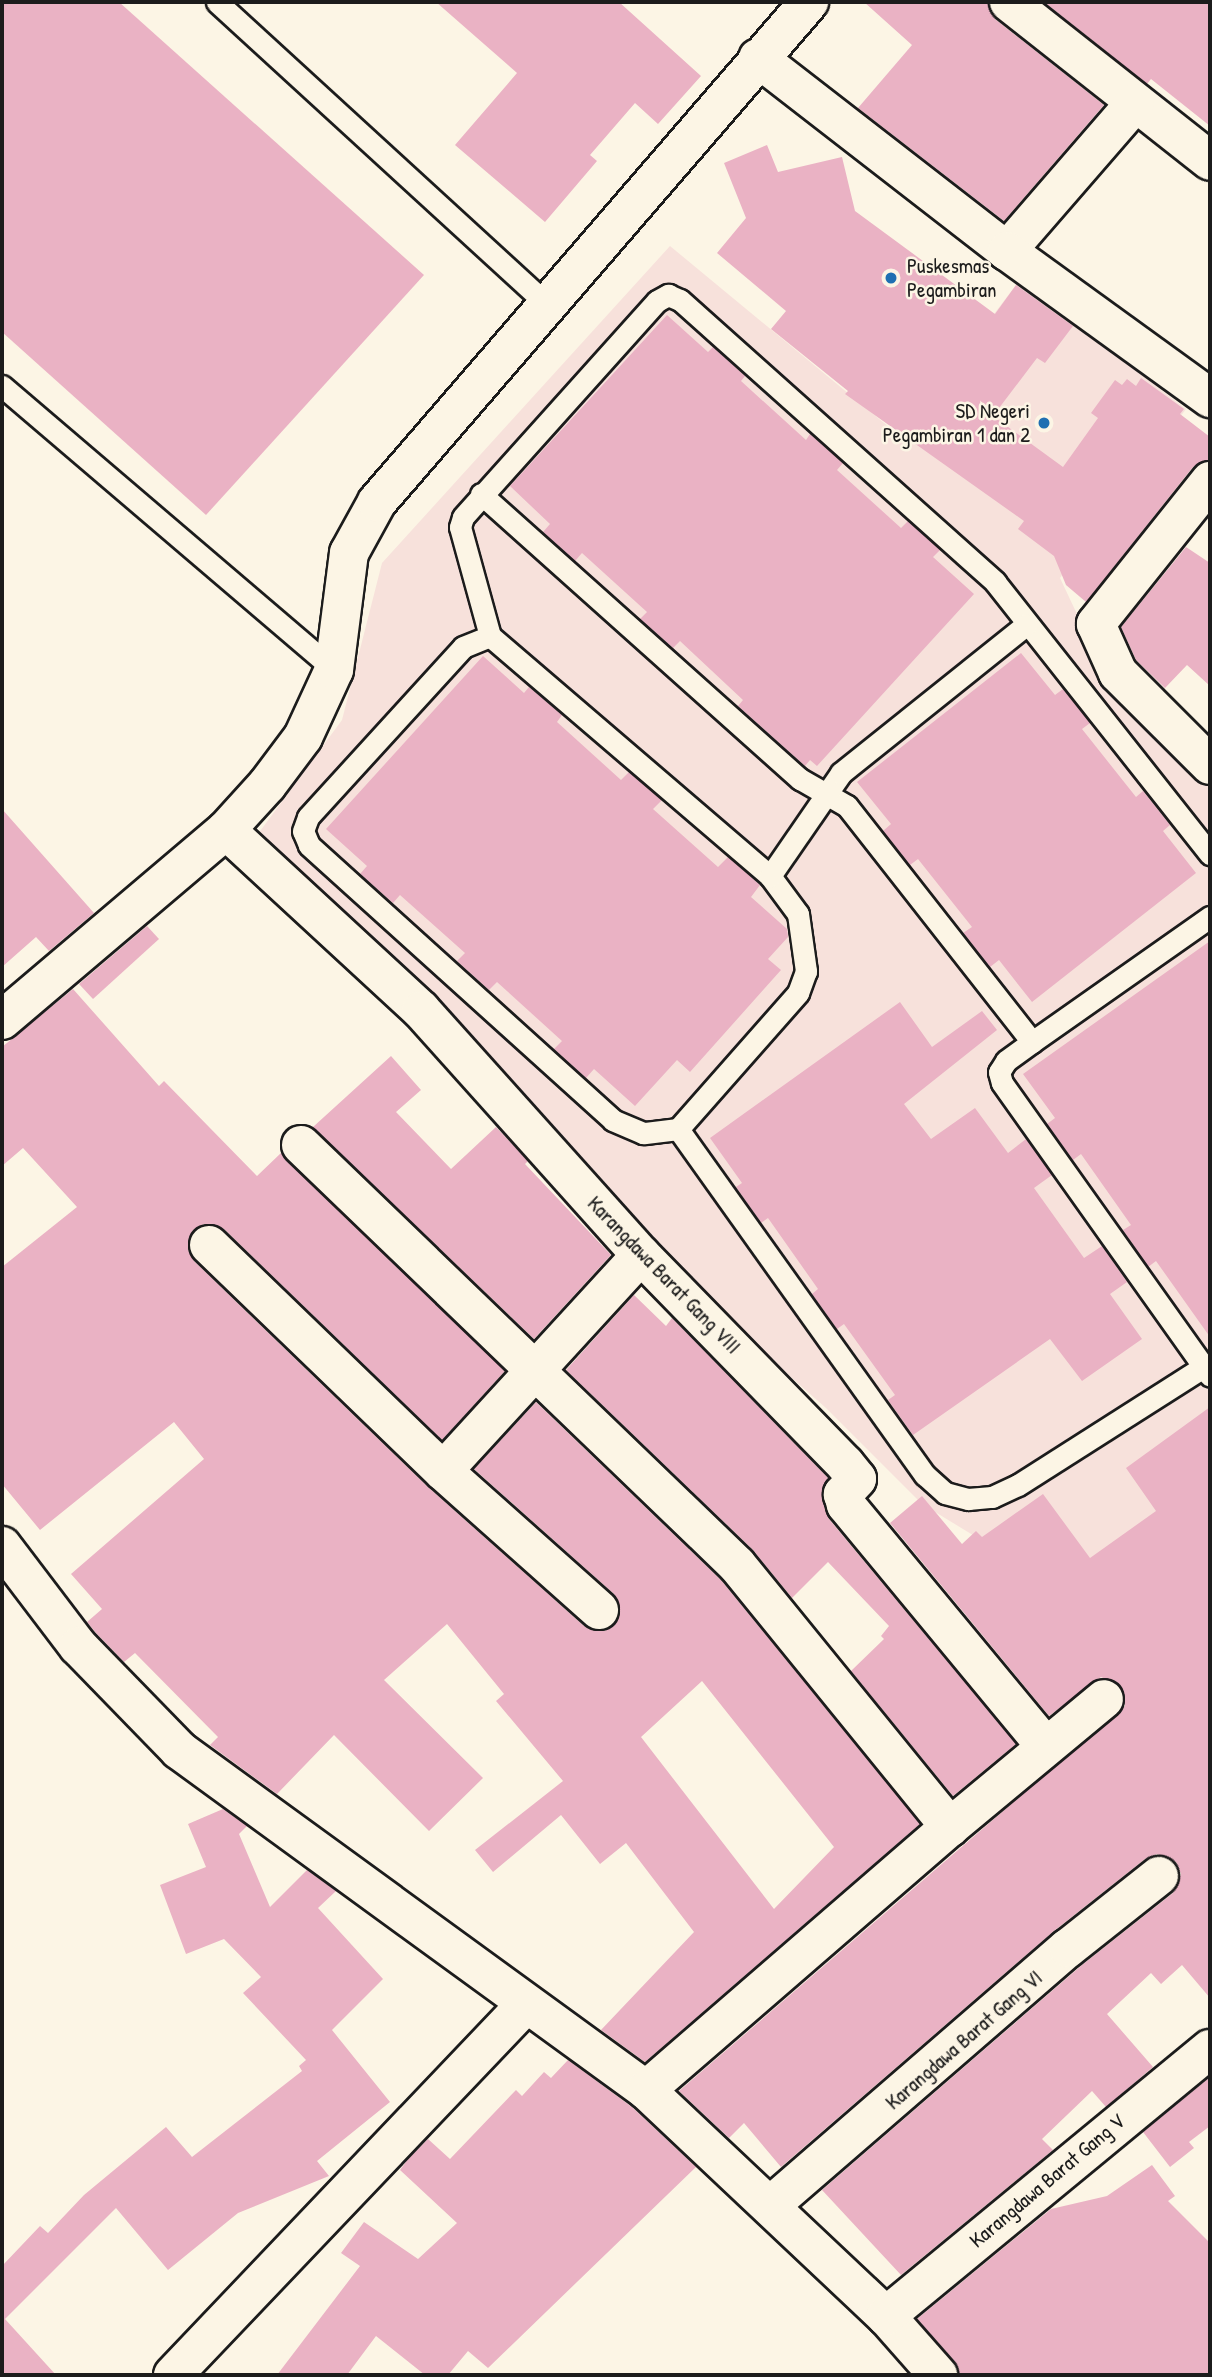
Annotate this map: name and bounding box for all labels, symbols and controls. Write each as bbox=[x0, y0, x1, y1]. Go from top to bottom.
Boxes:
place label: Puskesmas Pegambiran bbox=[907, 253, 996, 303]
marker: Puskesmas Pegambiran bbox=[881, 268, 901, 288]
place label: SD Negeri Pegambiran 1 dan 2 bbox=[883, 398, 1030, 448]
marker: SD Negeri Pegambiran 1 dan 2 bbox=[1036, 415, 1052, 431]
street label: Karangdawa Barat Gang VIII bbox=[582, 1191, 746, 1359]
street label: Karangdawa Barat Gang VI bbox=[880, 1965, 1048, 2115]
street label: Karangdawa Barat Gang V bbox=[964, 2109, 1130, 2253]

